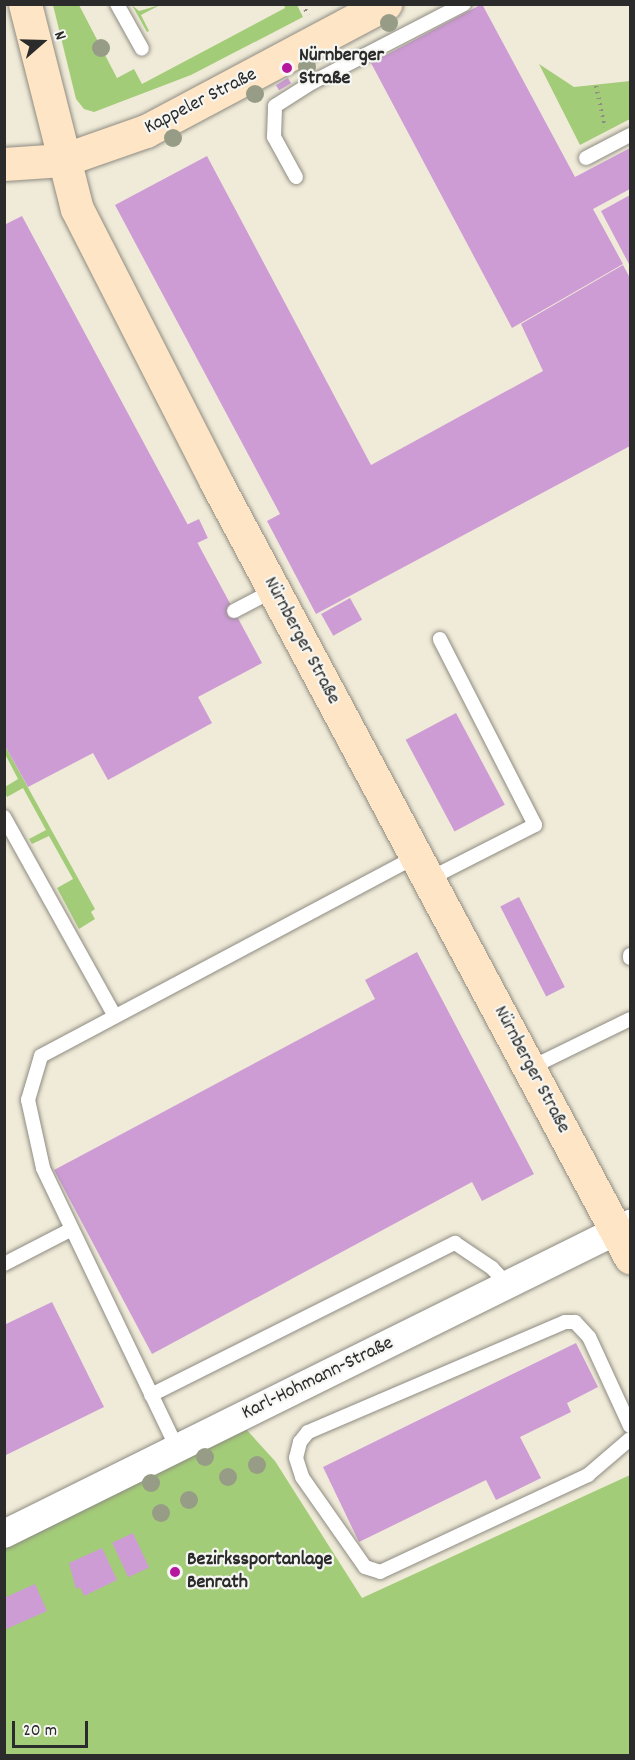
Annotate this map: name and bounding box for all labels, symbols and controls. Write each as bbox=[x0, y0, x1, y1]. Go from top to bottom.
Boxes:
north arrow bbox=[12, 12, 72, 72]
text: N bbox=[47, 28, 72, 43]
place label: Nürnberger Straße bbox=[299, 45, 384, 92]
marker: Nürnberger Straße bbox=[280, 61, 294, 75]
street label: Kappeler Straße bbox=[141, 63, 261, 141]
street label: Nürnberger Straße bbox=[257, 573, 345, 709]
street label: Nürnberger Straße bbox=[487, 1002, 575, 1138]
street label: Karl-Hohmann-Straße bbox=[238, 1332, 398, 1426]
place label: Bezirkssportanlage Benrath bbox=[187, 1548, 332, 1595]
marker: Bezirkssportanlage Benrath bbox=[168, 1565, 182, 1579]
scale bar bbox=[15, 1709, 92, 1747]
text: 20 m bbox=[23, 1719, 57, 1744]

